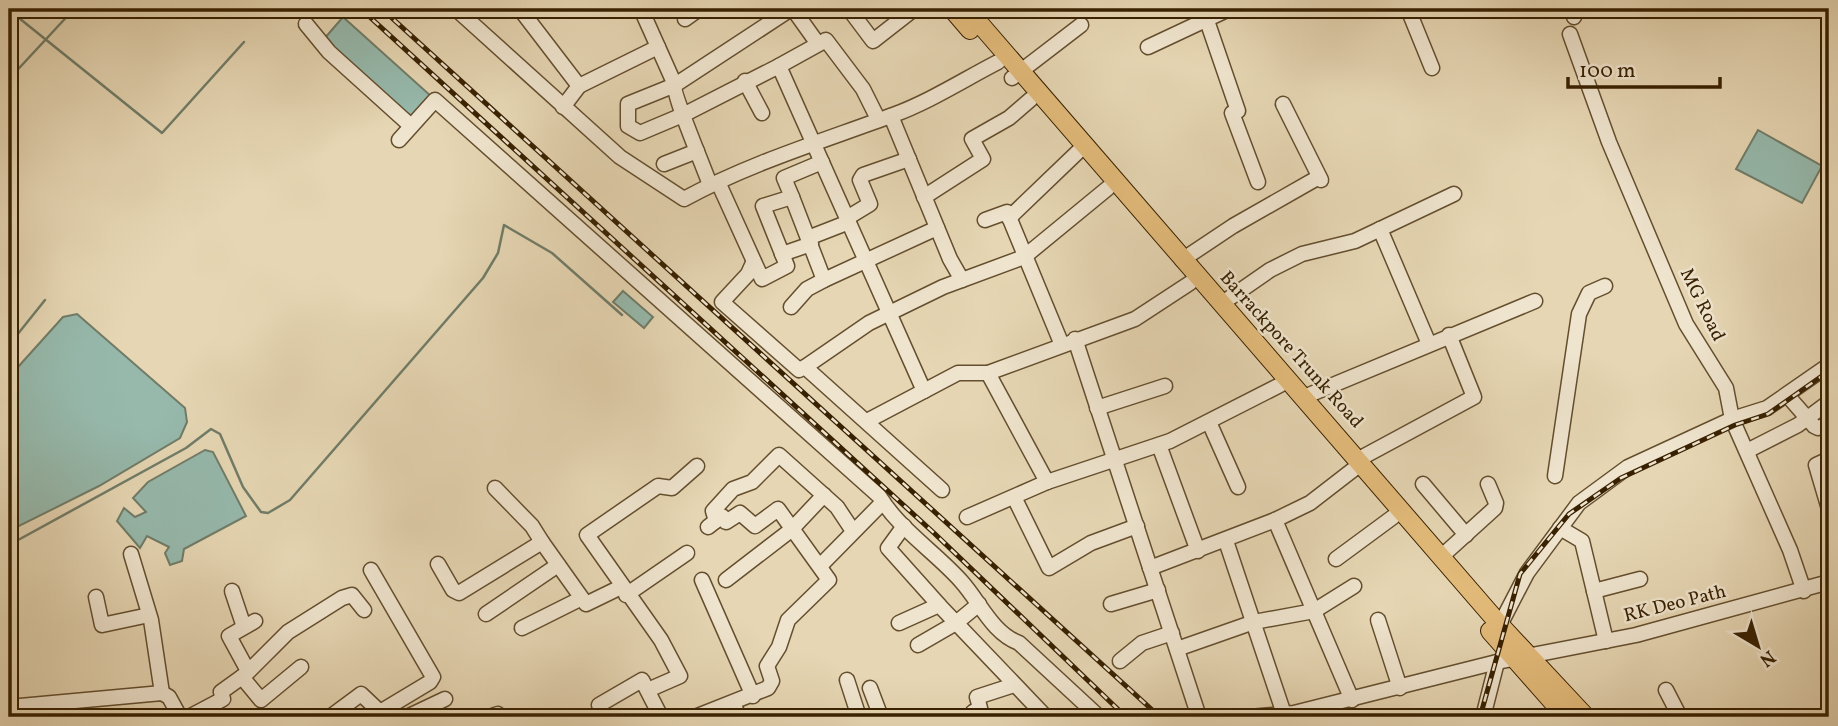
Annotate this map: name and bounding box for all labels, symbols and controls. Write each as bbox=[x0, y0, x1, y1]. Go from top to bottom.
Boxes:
scale bar bbox=[1568, 46, 1721, 90]
text: 100 m bbox=[1579, 57, 1636, 86]
street label: MG Road bbox=[1673, 264, 1731, 346]
street label: Barrackpore Trunk Road bbox=[1213, 266, 1369, 434]
street label: RK Deo Path bbox=[1621, 579, 1729, 629]
north arrow bbox=[1722, 610, 1792, 680]
text: N bbox=[1754, 643, 1781, 672]

